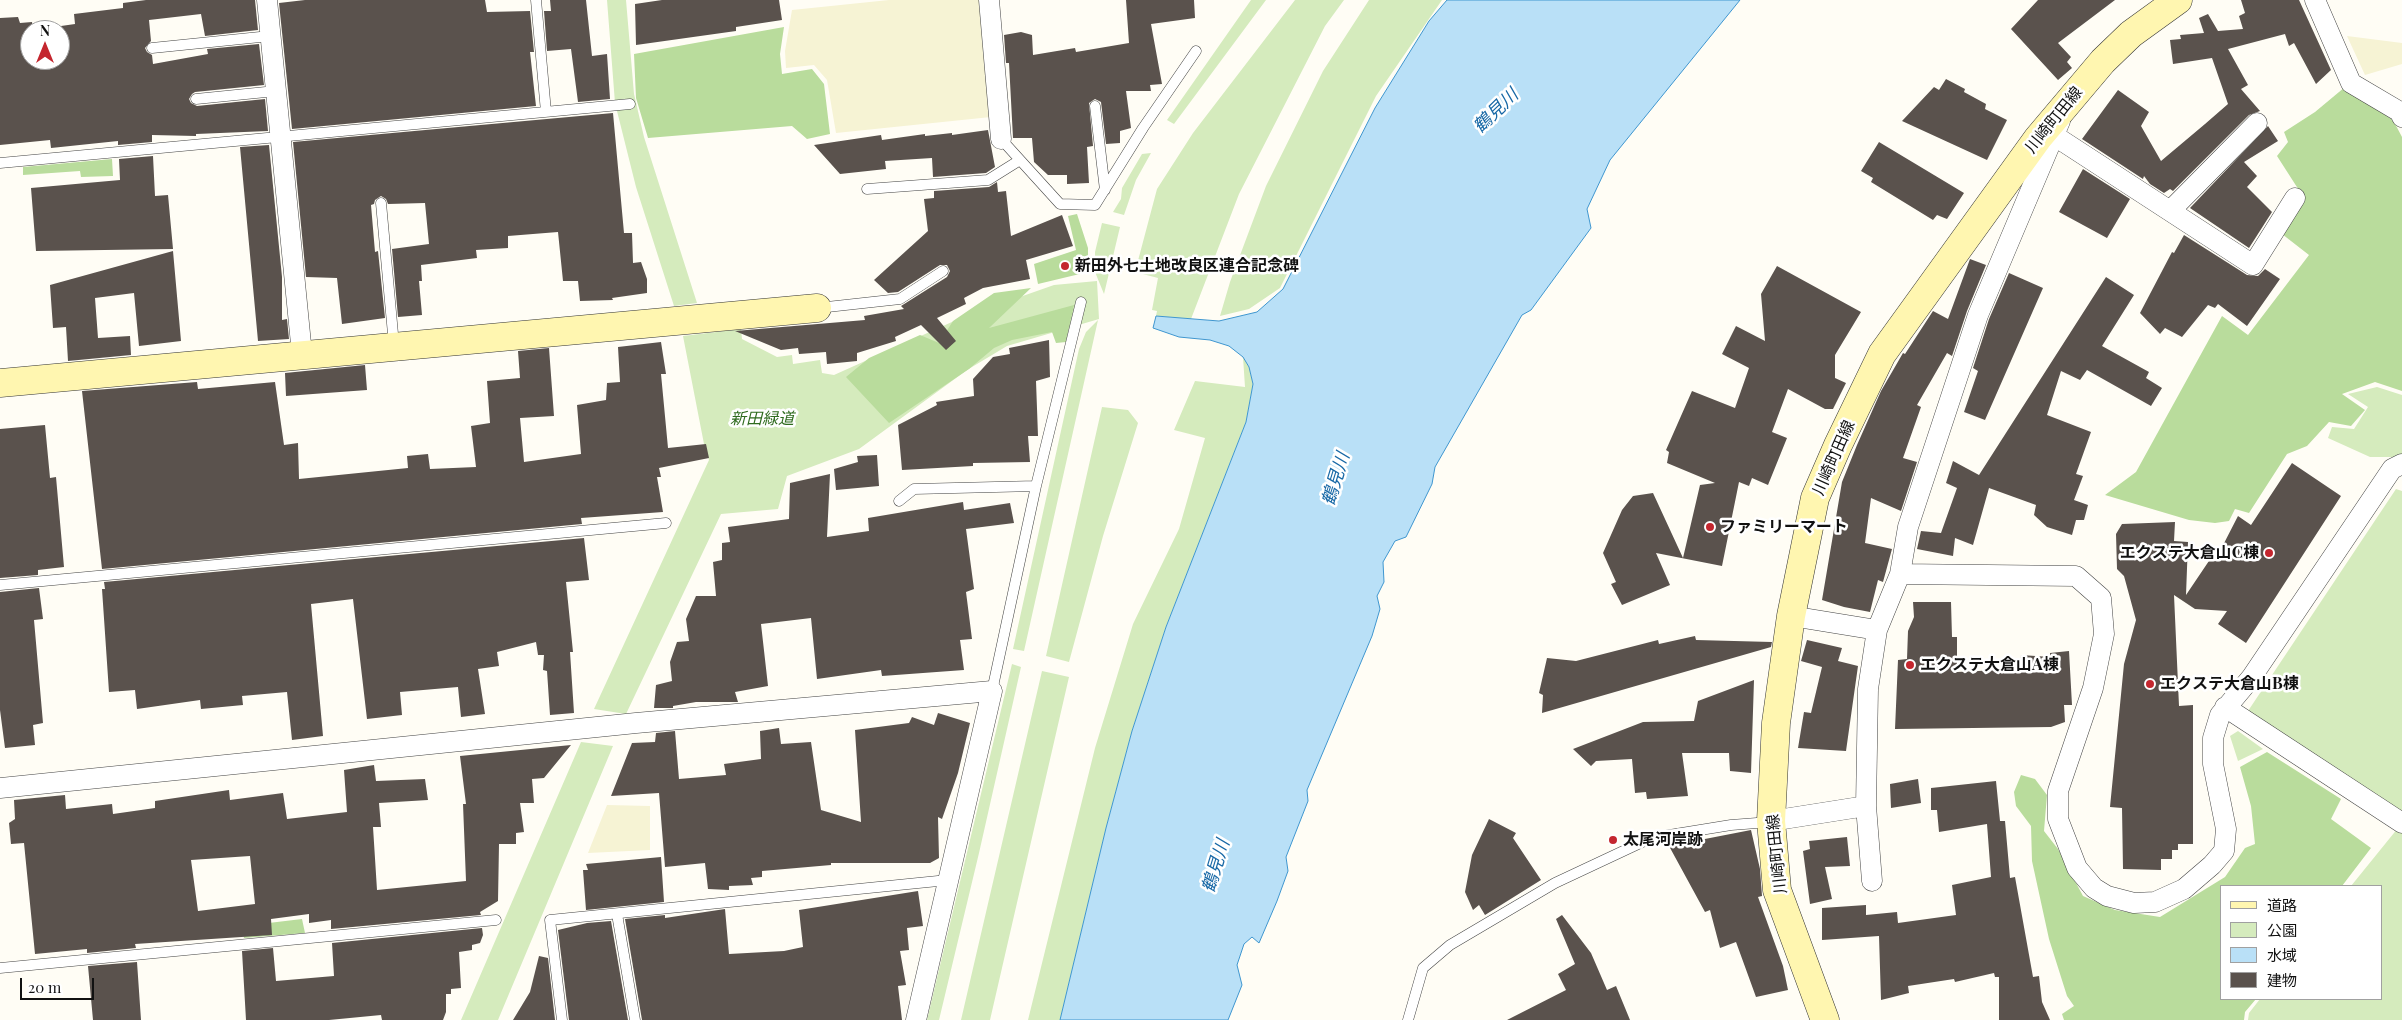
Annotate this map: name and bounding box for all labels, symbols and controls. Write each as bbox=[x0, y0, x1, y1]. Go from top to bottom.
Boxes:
north arrow bbox=[20, 20, 70, 70]
text: N bbox=[40, 21, 50, 40]
street label: 川崎町田線 bbox=[2021, 83, 2087, 157]
water label: 鶴見川 bbox=[1469, 84, 1523, 138]
place label: 新田外七土地改良区連合記念碑 bbox=[1075, 256, 1299, 276]
marker: 新田外七土地改良区連合記念碑 bbox=[1059, 260, 1071, 272]
park label: 新田緑道 bbox=[730, 409, 794, 429]
street label: 川崎町田線 bbox=[1809, 418, 1859, 498]
water label: 鶴見川 bbox=[1318, 450, 1354, 508]
place label: ファミリーマート bbox=[1720, 517, 1848, 537]
marker: ファミリーマート bbox=[1704, 521, 1716, 533]
place label: エクステ大倉山C棟 bbox=[2120, 543, 2259, 563]
marker: エクステ大倉山C棟 bbox=[2263, 547, 2275, 559]
place label: エクステ大倉山A棟 bbox=[1920, 655, 2059, 675]
marker: エクステ大倉山A棟 bbox=[1904, 659, 1916, 671]
place label: エクステ大倉山B棟 bbox=[2160, 674, 2299, 694]
marker: エクステ大倉山B棟 bbox=[2144, 678, 2156, 690]
street label: 川崎町田線 bbox=[1763, 813, 1791, 895]
place label: 太尾河岸跡 bbox=[1623, 830, 1703, 850]
marker: 太尾河岸跡 bbox=[1607, 834, 1619, 846]
water label: 鶴見川 bbox=[1198, 837, 1234, 895]
legend bbox=[2220, 885, 2382, 1000]
text: 道路 bbox=[2267, 895, 2297, 915]
text: 公園 bbox=[2267, 920, 2297, 940]
text: 水域 bbox=[2267, 945, 2297, 965]
scale bar bbox=[22, 968, 96, 1000]
text: 建物 bbox=[2267, 970, 2297, 990]
text: 20 m bbox=[28, 977, 61, 997]

